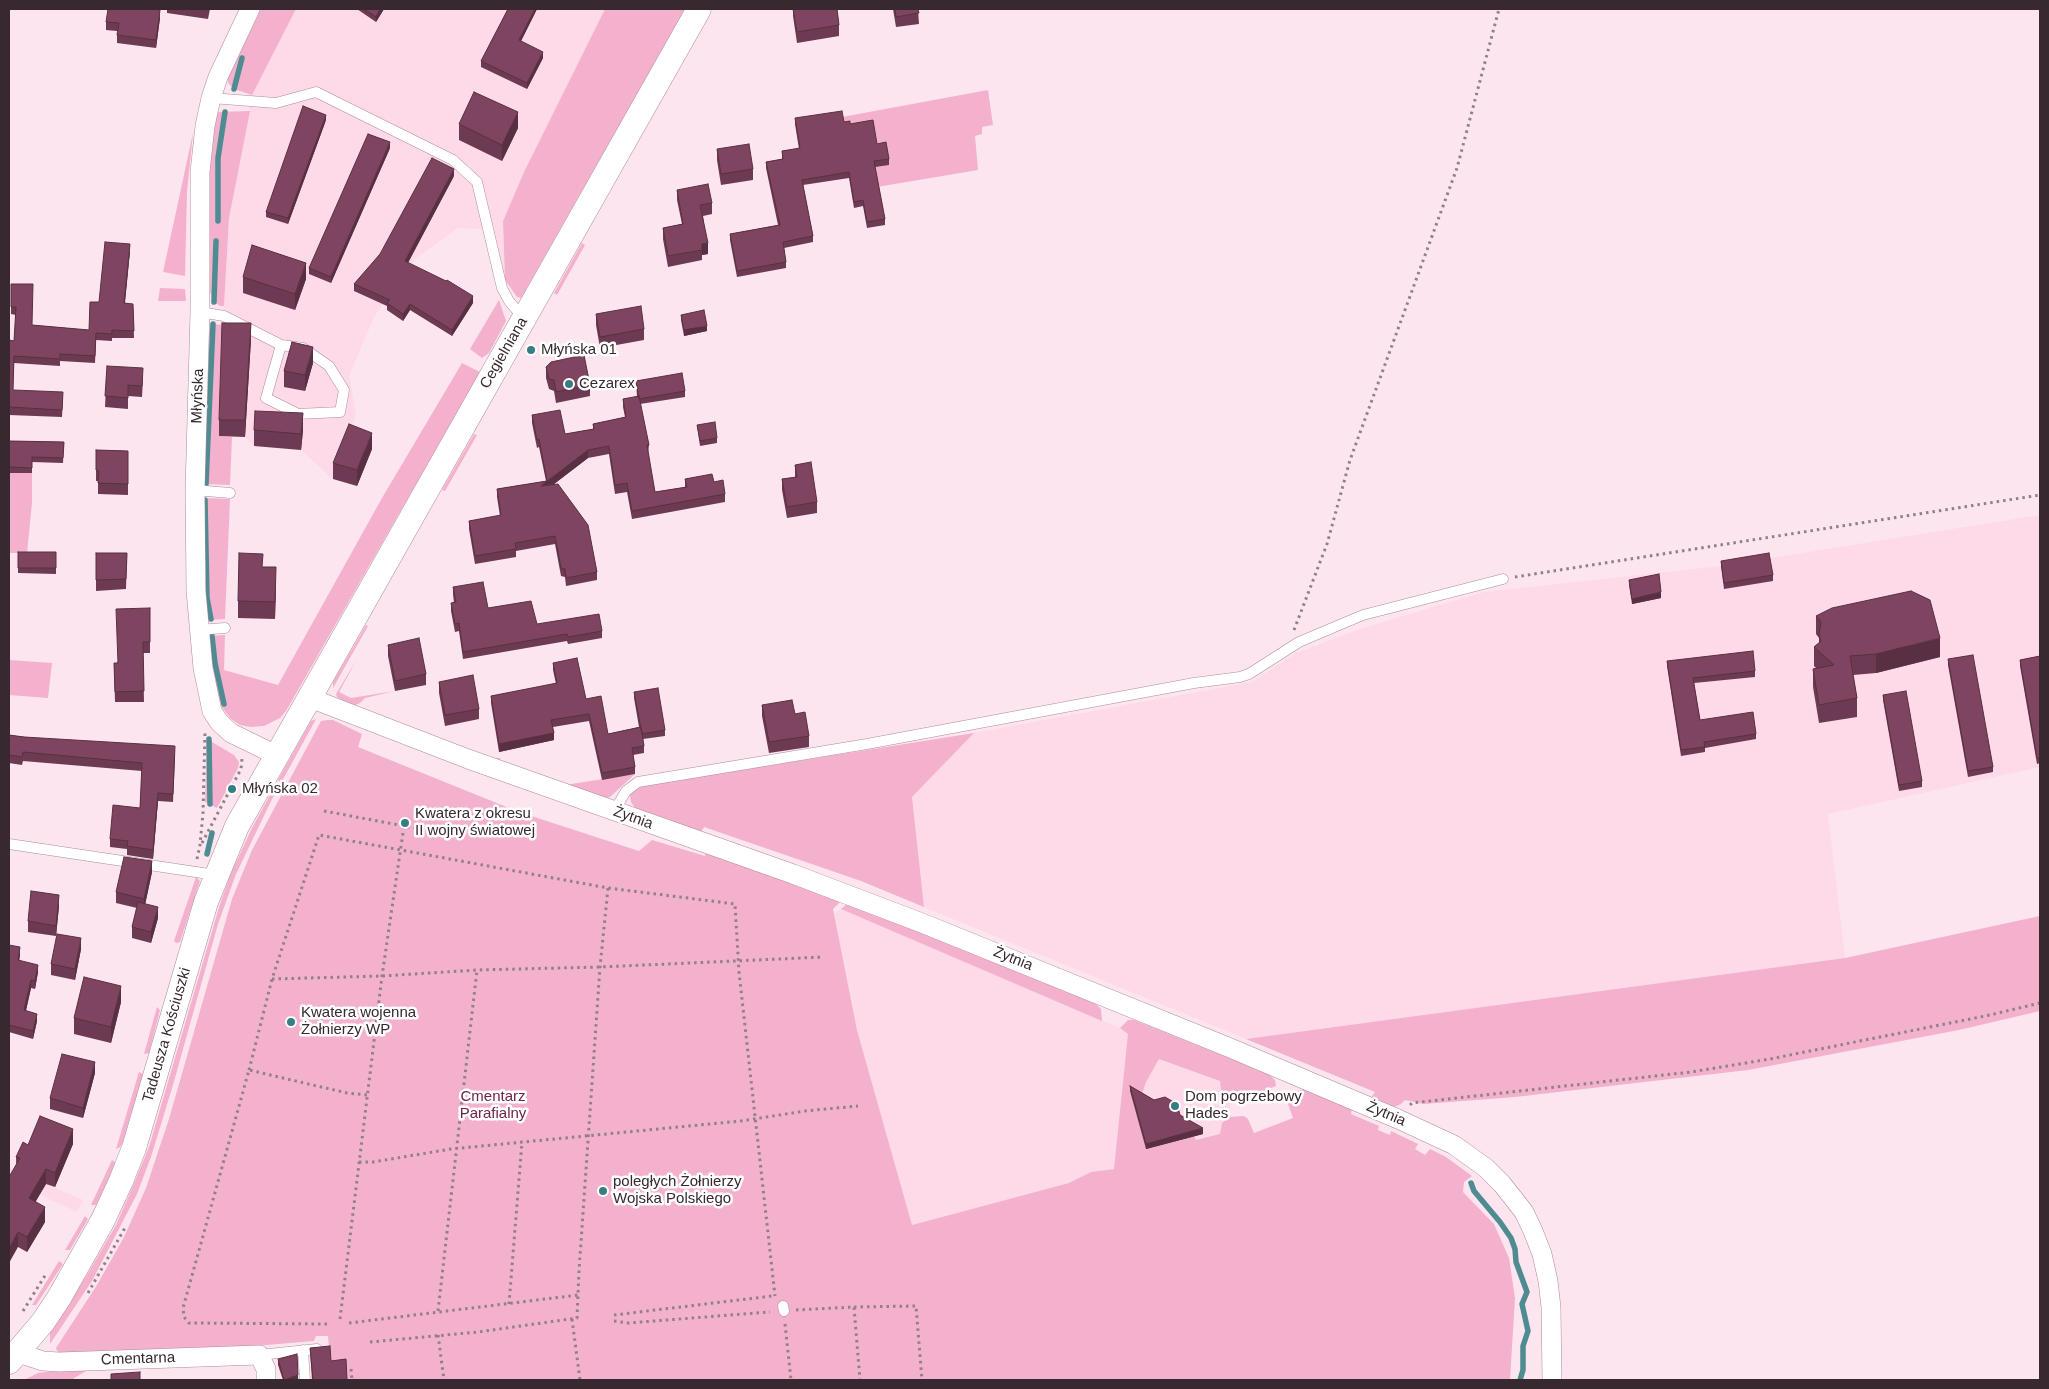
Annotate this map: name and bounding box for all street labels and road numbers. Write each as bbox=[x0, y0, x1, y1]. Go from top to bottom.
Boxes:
street label: Cegielniana bbox=[476, 314, 532, 392]
street label: Młyńska bbox=[188, 368, 208, 424]
street label: Żytnia bbox=[611, 803, 655, 833]
street label: Żytnia bbox=[991, 943, 1035, 975]
street label: Tadeusza Kościuszki bbox=[139, 966, 195, 1104]
street label: Żytnia bbox=[1364, 1098, 1408, 1130]
street label: Cmentarna bbox=[101, 1349, 175, 1369]

